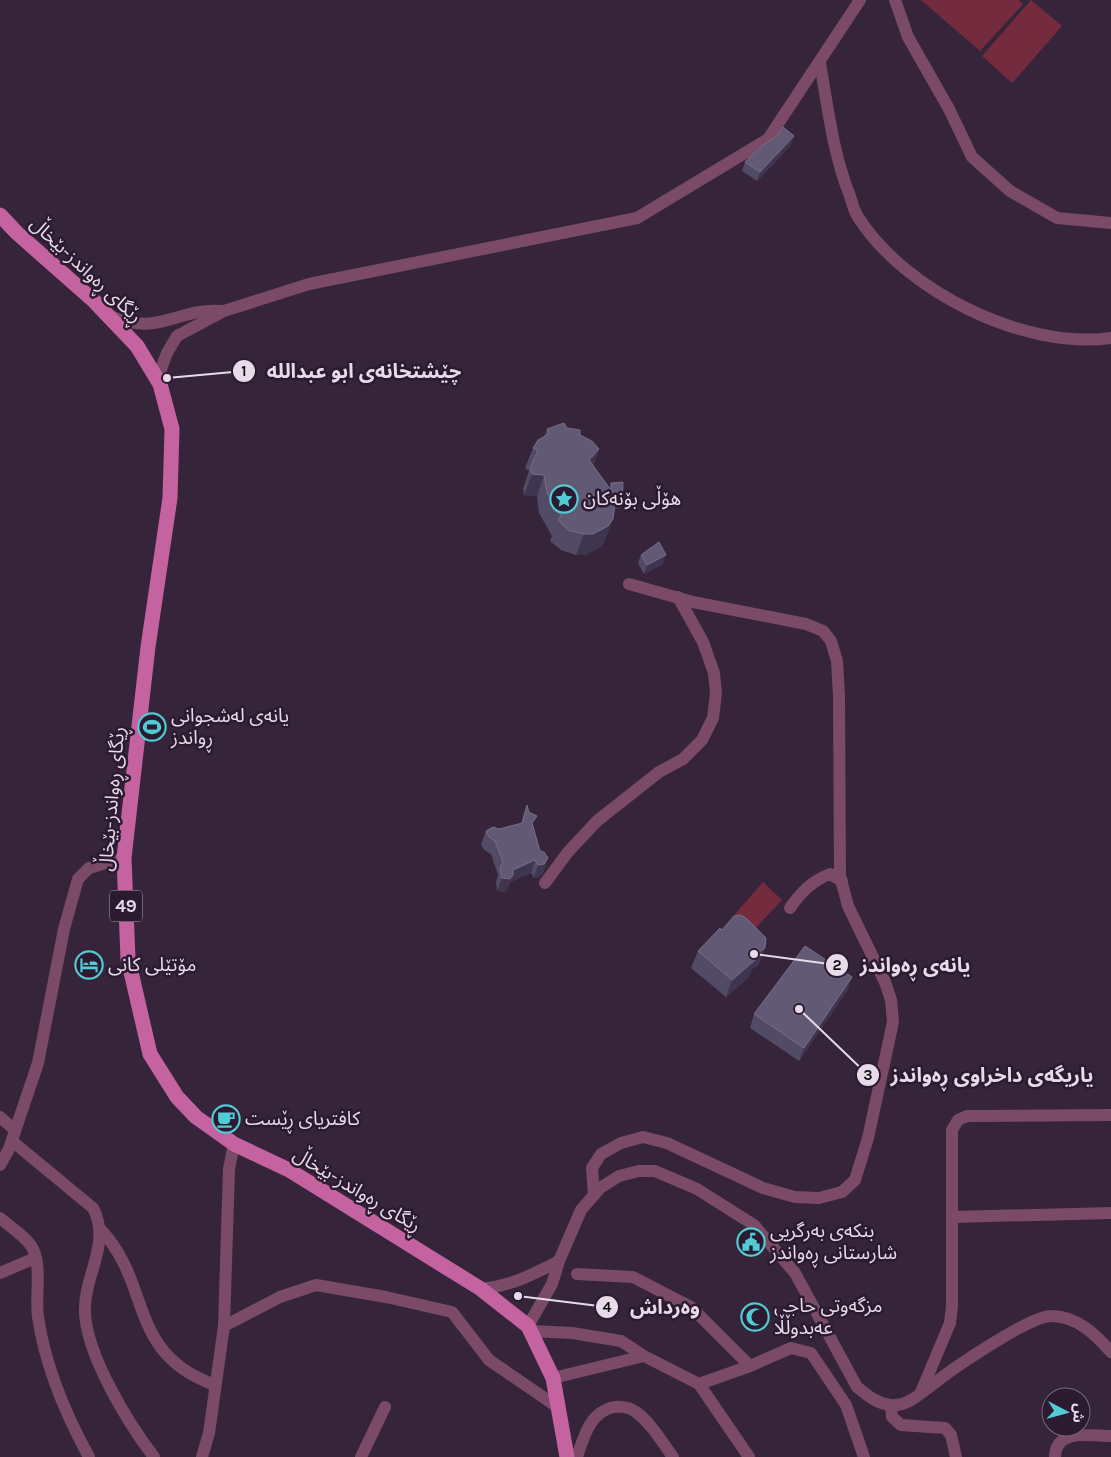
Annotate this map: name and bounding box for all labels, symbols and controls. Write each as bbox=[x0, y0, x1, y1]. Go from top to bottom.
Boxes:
street label: ڕێگای ڕەواندز-بێخاڵ bbox=[23, 210, 149, 330]
callout: چێشتخانەی ابو عبدالله bbox=[232, 354, 471, 389]
text: چێشتخانەی ابو عبدالله bbox=[267, 360, 462, 385]
text: 1 bbox=[241, 362, 247, 380]
place icon: هۆڵی بۆنەکان bbox=[549, 484, 579, 514]
place label: هۆڵی بۆنەکان bbox=[583, 485, 681, 510]
place label: یانەی لەشجوانی ڕواندز bbox=[170, 705, 289, 753]
sports icon: یانەی لەشجوانی ڕواندز bbox=[137, 712, 167, 742]
street label: ڕێگای ڕەواندز-بێخاڵ bbox=[91, 726, 133, 873]
road number: 49 bbox=[110, 890, 142, 921]
callout: یانەی ڕەواندز bbox=[825, 947, 981, 982]
hotel icon: مۆتێلی کانی bbox=[74, 950, 104, 980]
place label: مۆتێلی کانی bbox=[108, 954, 196, 976]
text: یانەی ڕەواندز bbox=[859, 954, 970, 982]
text: 2 bbox=[832, 956, 842, 974]
callout: یاریگەی داخراوی ڕەواندز bbox=[856, 1057, 1104, 1092]
text: یاریگەی داخراوی ڕەواندز bbox=[890, 1064, 1094, 1092]
text: 3 bbox=[863, 1066, 873, 1084]
cafe icon: کافتریای ڕێست bbox=[211, 1104, 241, 1134]
place label: کافتریای ڕێست bbox=[245, 1108, 361, 1134]
street label: ڕێگای ڕەواندز-بێخاڵ bbox=[287, 1140, 427, 1240]
place label: بنکەی بەرگریی شارستانی ڕەواندز bbox=[769, 1220, 897, 1268]
public building icon: بنکەی بەرگریی شارستانی ڕەواندز bbox=[736, 1227, 766, 1257]
callout: وەرداش bbox=[595, 1289, 710, 1324]
place label: مزگەوتی حاجی عەبدوڵڵا bbox=[774, 1295, 882, 1339]
text: وەرداش bbox=[630, 1296, 700, 1319]
text: 4 bbox=[603, 1298, 612, 1316]
mosque icon: مزگەوتی حاجی عەبدوڵڵا bbox=[740, 1302, 770, 1332]
north arrow bbox=[1041, 1387, 1091, 1437]
text: ش bbox=[1069, 1403, 1088, 1424]

